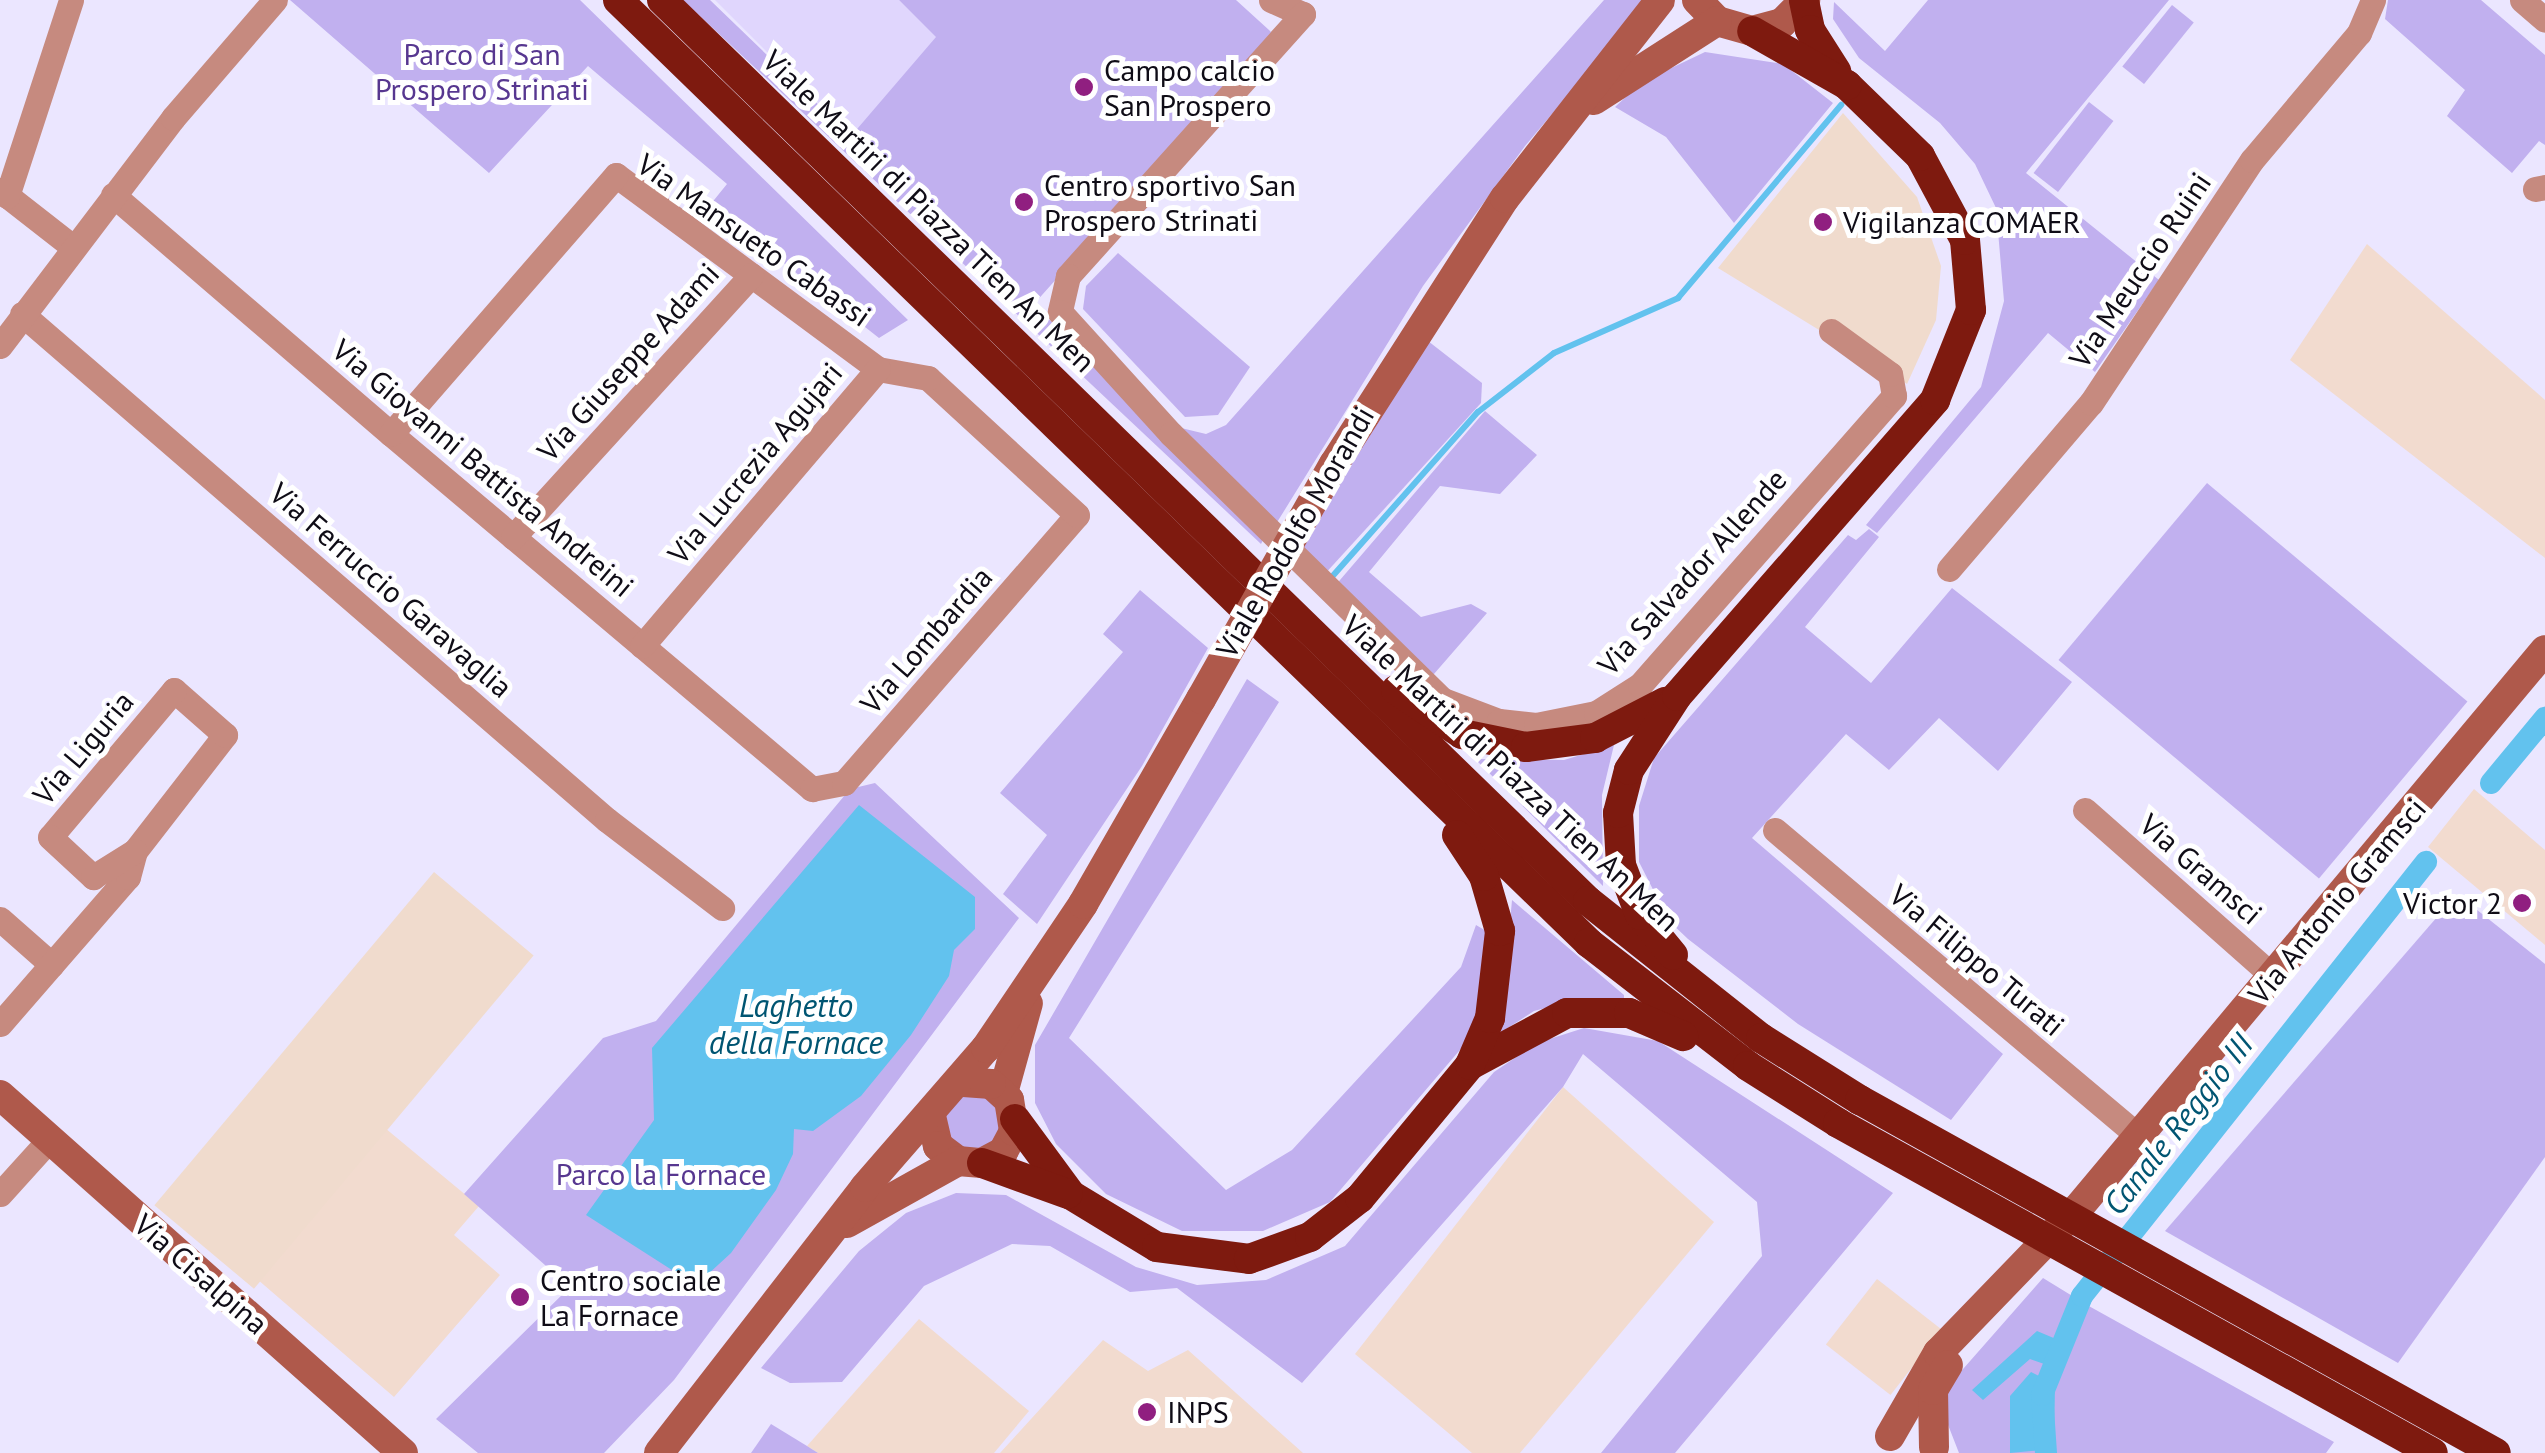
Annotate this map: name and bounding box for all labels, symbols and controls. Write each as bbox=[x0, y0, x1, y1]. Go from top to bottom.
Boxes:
park label: Parco di San Prospero Strinati bbox=[375, 36, 589, 106]
street label: Viale Martiri di Piazza Tien An Men bbox=[755, 42, 1103, 380]
place label: Campo calcio San Prospero bbox=[1104, 52, 1275, 122]
marker: Campo calcio San Prospero bbox=[1073, 76, 1095, 98]
street label: Via Mansueto Cabassi bbox=[630, 146, 878, 334]
street label: Via Meuccio Ruini bbox=[2061, 165, 2219, 375]
place label: Centro sportivo San Prospero Strinati bbox=[1044, 167, 1296, 238]
marker: Centro sportivo San Prospero Strinati bbox=[1013, 191, 1035, 213]
place label: Vigilanza COMAER bbox=[1843, 204, 2081, 240]
marker: Vigilanza COMAER bbox=[1812, 211, 1834, 233]
street label: Via Giuseppe Adami bbox=[529, 255, 727, 469]
street label: Via Giovanni Battista Andreini bbox=[325, 331, 641, 605]
street label: Via Lucrezia Agujari bbox=[660, 355, 850, 571]
street label: Viale Rodolfo Morandi bbox=[1208, 400, 1382, 664]
street label: Via Salvador Allende bbox=[1590, 461, 1794, 683]
street label: Via Ferruccio Garavaglia bbox=[262, 475, 520, 705]
street label: Via Lombardia bbox=[853, 559, 999, 721]
street label: Viale Martiri di Piazza Tien An Men bbox=[1334, 607, 1688, 939]
street label: Via Liguria bbox=[25, 684, 141, 812]
street label: Via Antonio Gramsci bbox=[2240, 790, 2434, 1012]
street label: Via Gramsci bbox=[2133, 806, 2269, 932]
street label: Via Filippo Turati bbox=[1882, 876, 2072, 1044]
place label: Victor 2 bbox=[2403, 885, 2502, 921]
marker: Victor 2 bbox=[2511, 892, 2533, 914]
water label: Laghetto della Fornace bbox=[709, 987, 883, 1062]
water label: Canale Reggio III bbox=[2095, 1026, 2261, 1222]
park label: Parco la Fornace bbox=[556, 1156, 766, 1192]
street label: Via Cisalpina bbox=[127, 1206, 275, 1342]
place label: Centro sociale La Fornace bbox=[540, 1262, 721, 1332]
marker: Centro sociale La Fornace bbox=[509, 1286, 531, 1308]
place label: INPS bbox=[1167, 1394, 1229, 1430]
marker: INPS bbox=[1136, 1401, 1158, 1423]

